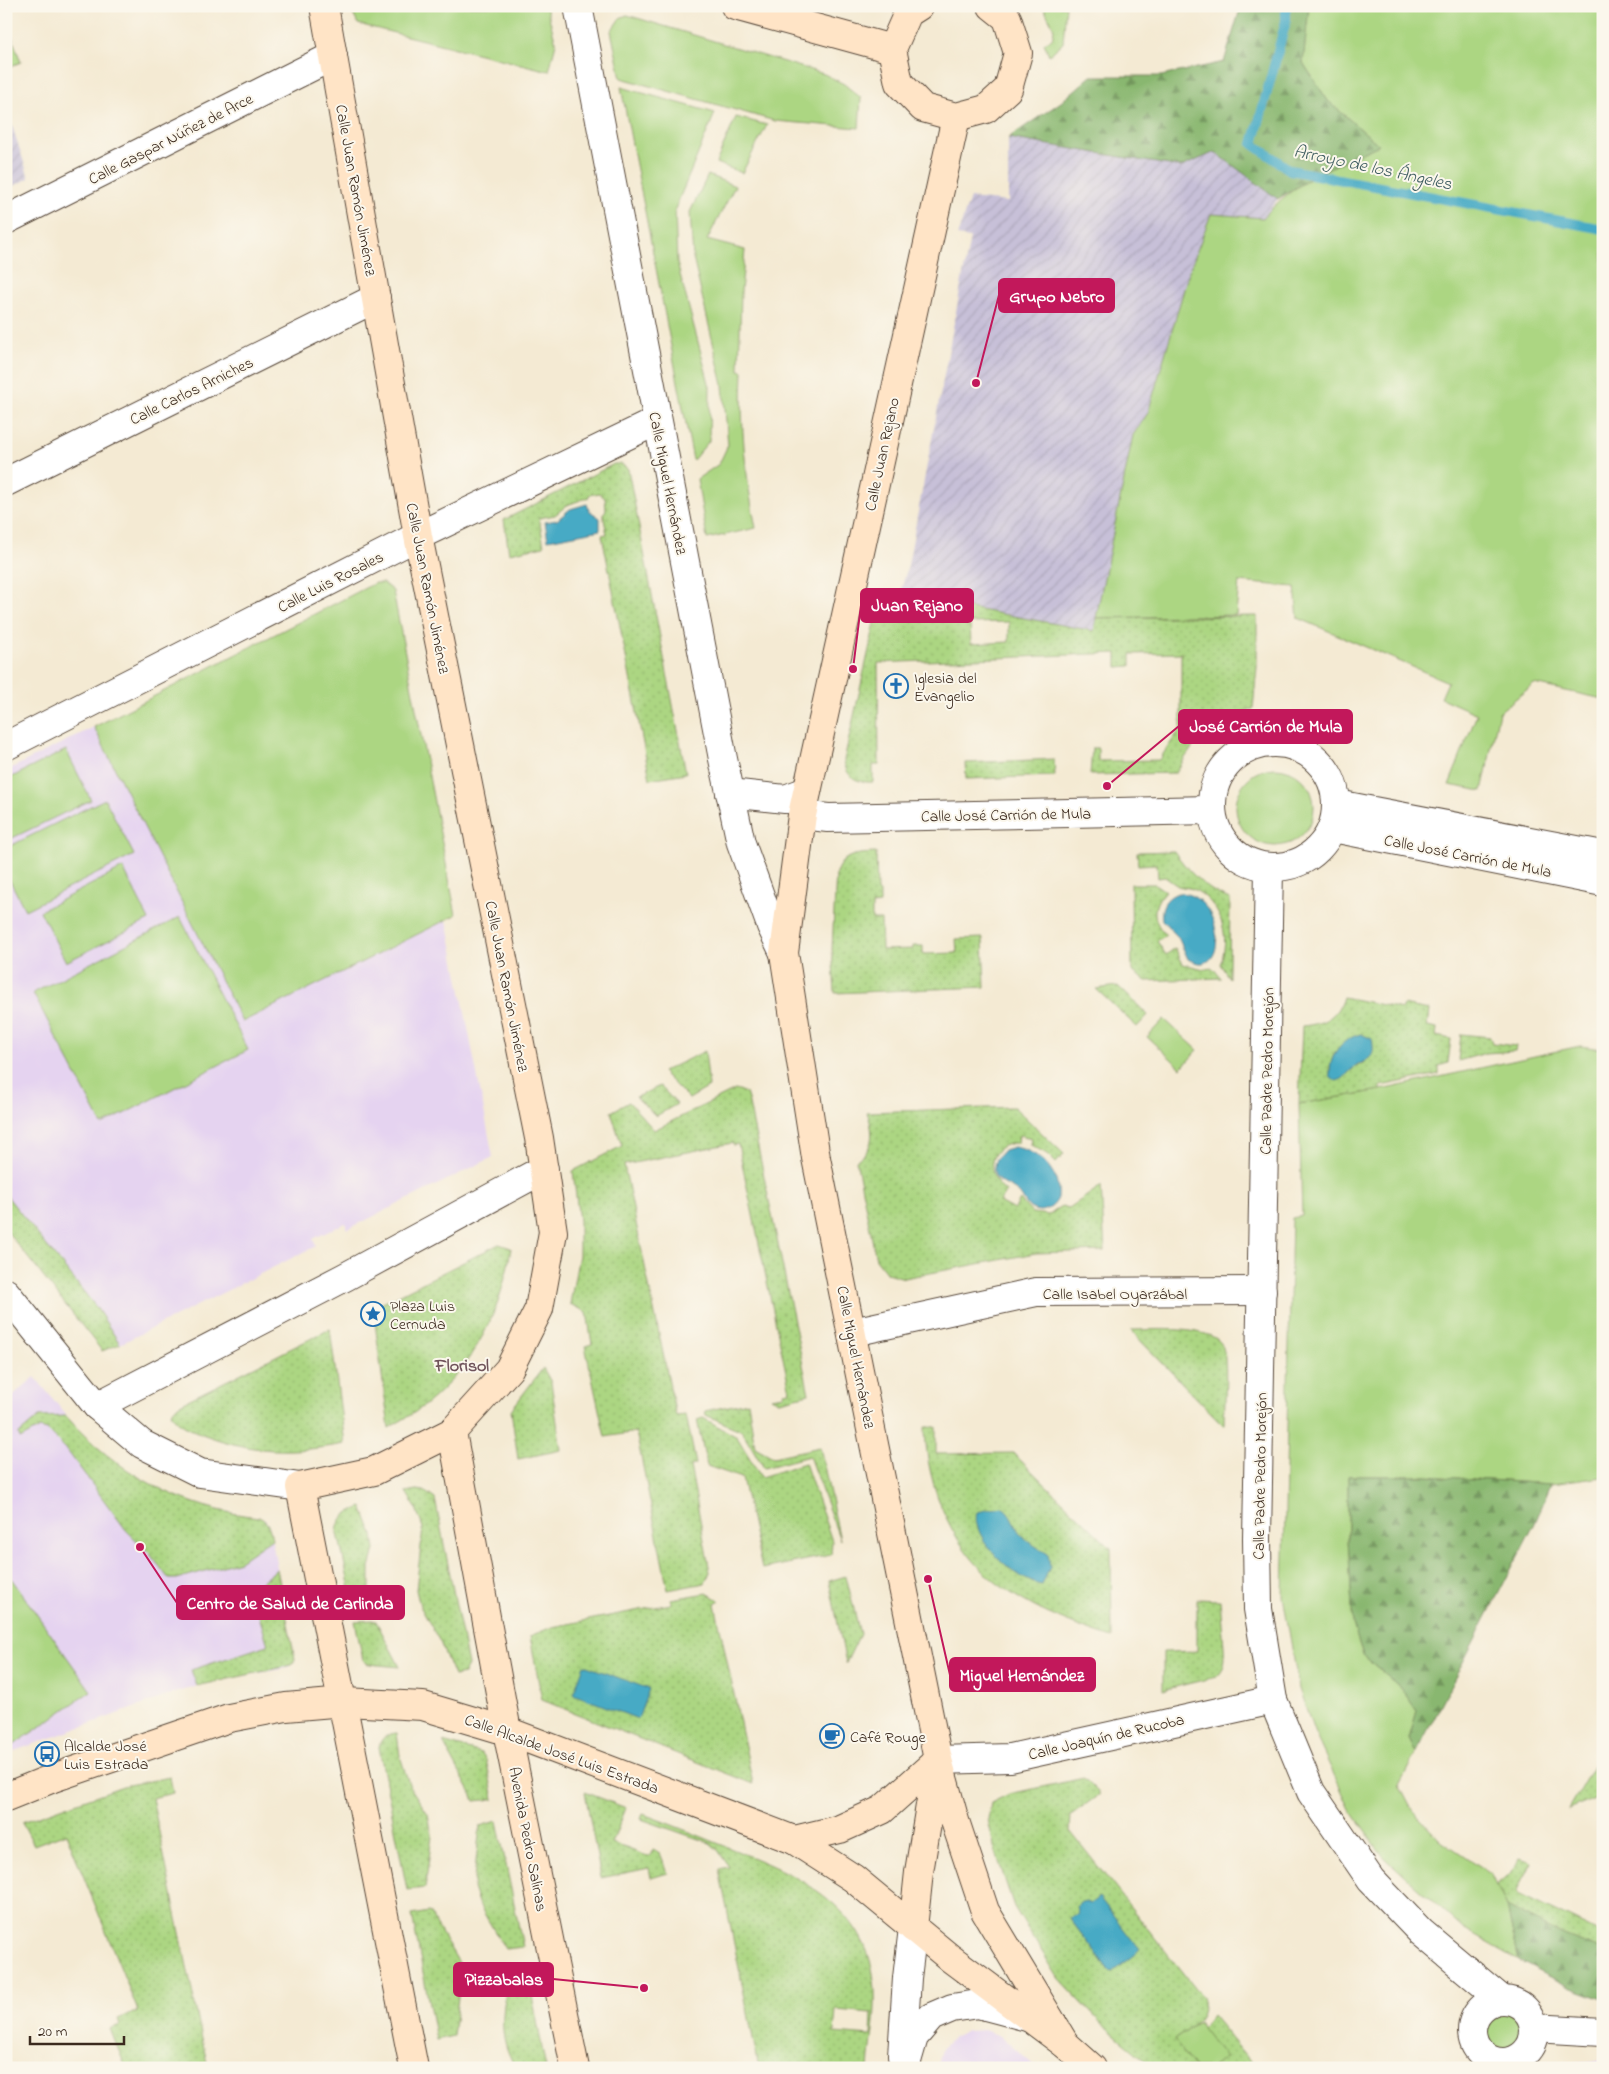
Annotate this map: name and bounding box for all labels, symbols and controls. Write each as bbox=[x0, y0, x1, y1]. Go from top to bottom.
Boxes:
street label: Calle Gaspar Núñez de Arce bbox=[84, 87, 258, 192]
street label: Calle Juan Ramón Jiménez bbox=[328, 103, 382, 278]
water label: Arroyo de los Ángeles bbox=[1291, 139, 1455, 199]
callout: Grupo Nebro bbox=[999, 279, 1114, 312]
text: Grupo Nebro bbox=[1009, 285, 1105, 311]
street label: Calle Carlos Arniches bbox=[126, 351, 258, 432]
street label: Calle Juan Rejano bbox=[859, 395, 907, 513]
street label: Calle Miguel Hernández bbox=[641, 410, 693, 557]
street label: Calle Juan Ramón Jiménez bbox=[399, 501, 455, 676]
street label: Calle Luis Rosales bbox=[274, 546, 388, 620]
callout: Juan Rejano bbox=[861, 589, 973, 622]
text: Juan Rejano bbox=[871, 594, 963, 620]
place label: Iglesia del Evangelio bbox=[914, 667, 977, 709]
church icon: Iglesia del Evangelio bbox=[883, 673, 909, 699]
callout: José Carrión de Mula bbox=[1179, 710, 1352, 743]
text: José Carrión de Mula bbox=[1189, 715, 1343, 741]
street label: Calle José Carrión de Mula bbox=[921, 803, 1091, 829]
street label: Calle José Carrión de Mula bbox=[1382, 829, 1553, 885]
street label: Calle Juan Ramón Jiménez bbox=[478, 899, 534, 1074]
street label: Calle Padre Pedro Morejón bbox=[1255, 987, 1281, 1155]
street label: Calle Isabel Oyarzábal bbox=[1043, 1283, 1188, 1307]
street label: Calle Miguel Hernández bbox=[829, 1284, 881, 1431]
place label: Plaza Luis Cernuda bbox=[390, 1295, 455, 1337]
place icon: Plaza Luis Cernuda bbox=[360, 1301, 386, 1327]
district label: Florisol bbox=[434, 1354, 489, 1380]
street label: Calle Padre Pedro Morejón bbox=[1248, 1392, 1274, 1560]
callout: Centro de Salud de Carlinda bbox=[177, 1586, 404, 1619]
text: Centro de Salud de Carlinda bbox=[187, 1592, 394, 1618]
callout: Miguel Hernández bbox=[950, 1658, 1095, 1691]
text: Miguel Hernández bbox=[960, 1664, 1085, 1691]
street label: Calle Joaquín de Rucoba bbox=[1026, 1708, 1187, 1768]
street label: Calle Alcalde José Luis Estrada bbox=[461, 1709, 662, 1801]
cafe icon: Café Rouge bbox=[819, 1723, 845, 1749]
place label: Café Rouge bbox=[850, 1726, 927, 1750]
place label: Alcalde José Luis Estrada bbox=[64, 1735, 149, 1777]
bus stop icon: Alcalde José Luis Estrada bbox=[34, 1741, 60, 1767]
street label: Avenida Pedro Salinas bbox=[501, 1765, 553, 1914]
callout: Pizzabalas bbox=[454, 1963, 553, 1996]
text: Pizzabalas bbox=[465, 1968, 543, 1994]
scale bar bbox=[30, 2014, 124, 2046]
text: 20 m bbox=[38, 2021, 68, 2043]

